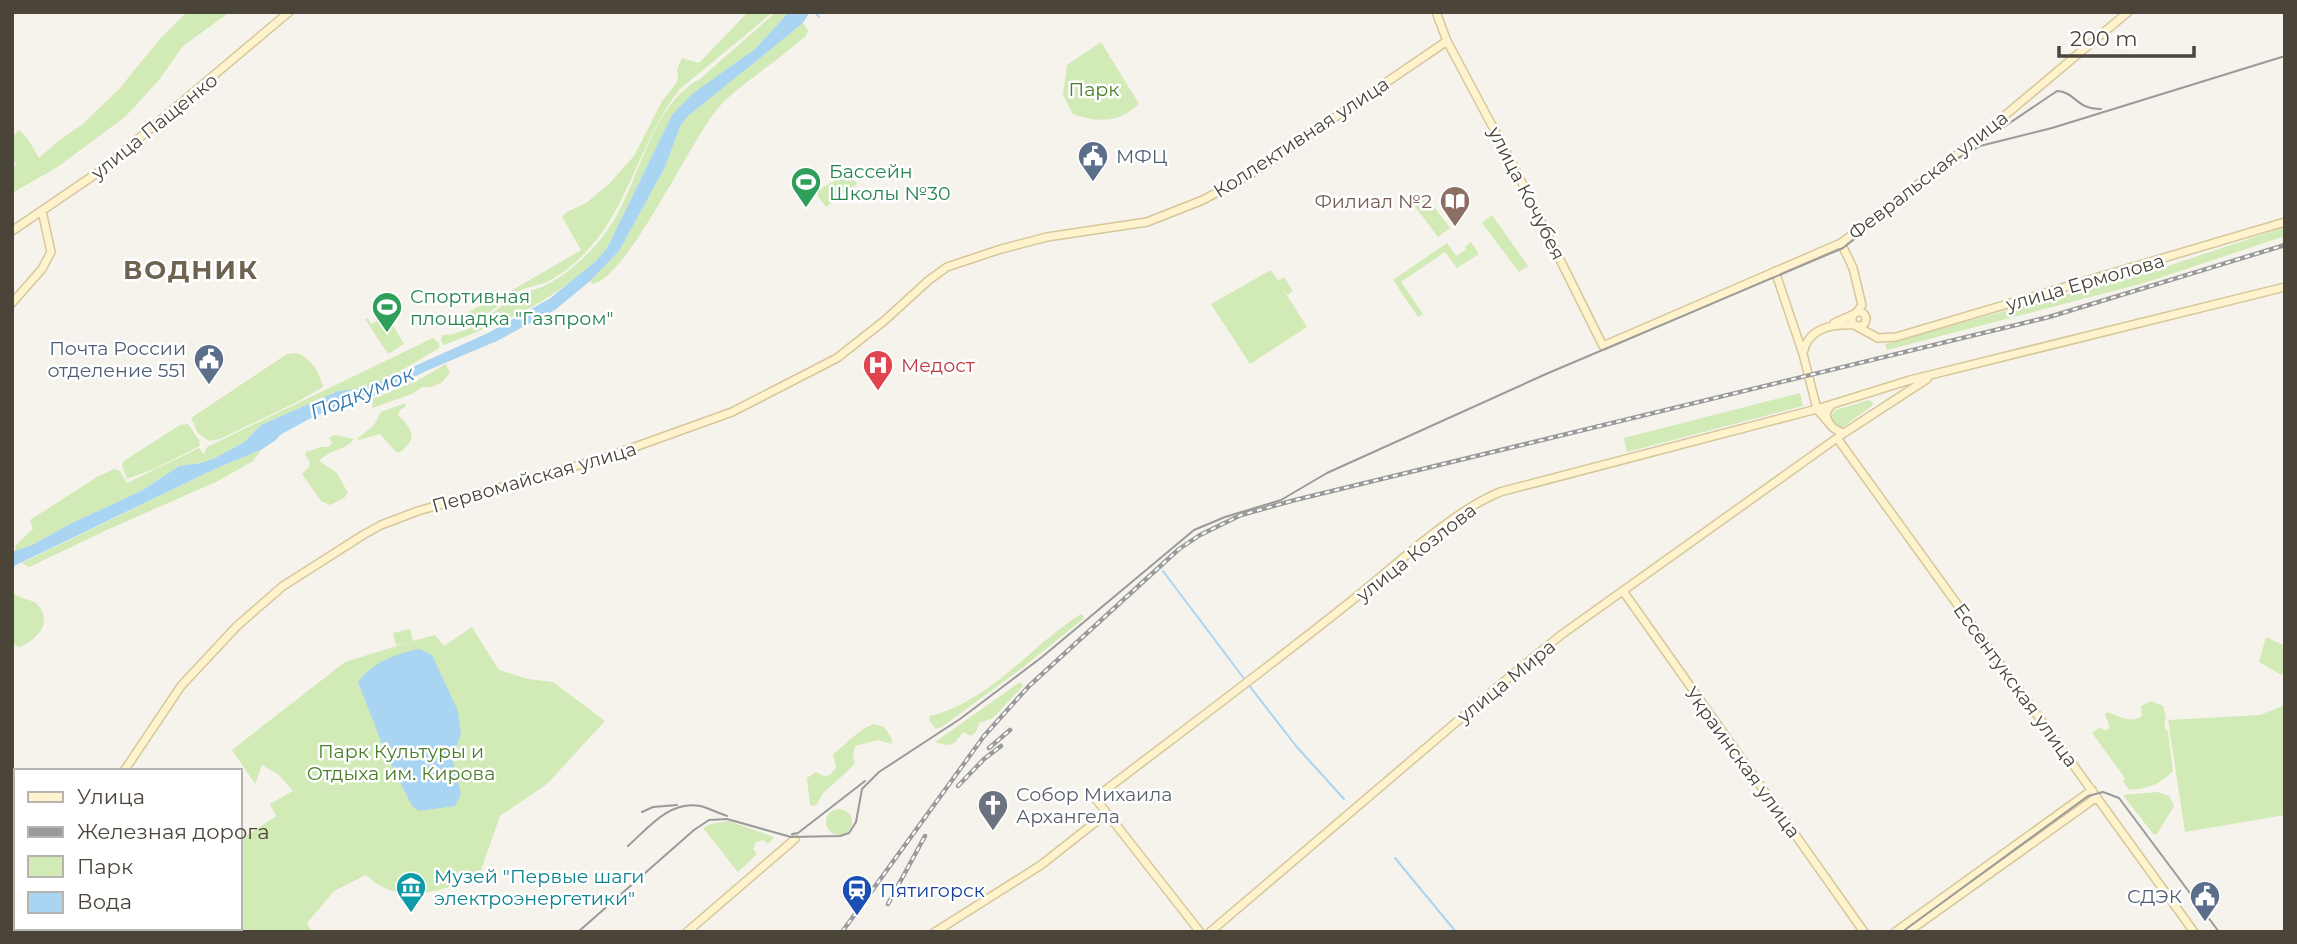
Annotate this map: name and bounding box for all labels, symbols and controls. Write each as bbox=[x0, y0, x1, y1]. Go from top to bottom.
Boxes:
scale bar bbox=[2059, 14, 2194, 58]
text: 200 m bbox=[2070, 26, 2137, 51]
street label: улица Пащенко bbox=[86, 68, 222, 185]
street label: Коллективная улица bbox=[1209, 72, 1393, 203]
park label: Парк bbox=[1069, 78, 1119, 101]
street label: Февральская улица bbox=[1844, 106, 2013, 245]
street label: улица Кочубея bbox=[1483, 122, 1570, 264]
public building icon: МФЦ bbox=[1076, 139, 1110, 183]
place label: МФЦ bbox=[1116, 145, 1168, 168]
place label: Бассейн Школы №30 bbox=[829, 160, 951, 205]
sports icon: Бассейн Школы №30 bbox=[789, 165, 823, 209]
library icon: Филиал №2 bbox=[1438, 184, 1472, 228]
place label: Филиал №2 bbox=[1314, 190, 1432, 213]
street label: улица Ермолова bbox=[2002, 249, 2167, 316]
district label: ВОДНИК bbox=[123, 254, 259, 286]
place label: Спортивная площадка "Газпром" bbox=[410, 285, 614, 330]
sports icon: Спортивная площадка "Газпром" bbox=[370, 290, 404, 334]
place label: Почта России отделение 551 bbox=[47, 337, 186, 382]
public building icon: Почта России отделение 551 bbox=[192, 342, 226, 386]
hospital icon: Медост bbox=[861, 348, 895, 392]
place label: Медост bbox=[901, 354, 975, 377]
water label: Подкумок bbox=[306, 360, 418, 425]
street label: Первомайская улица bbox=[429, 437, 639, 518]
street label: улица Козлова bbox=[1351, 498, 1481, 607]
street label: Ессентукская улица bbox=[1948, 599, 2083, 772]
street label: улица Мира bbox=[1452, 635, 1560, 729]
street label: Украинская улица bbox=[1680, 682, 1805, 843]
park label: Парк Культуры и Отдыха им. Кирова bbox=[307, 740, 495, 785]
legend bbox=[14, 769, 242, 930]
place label: Собор Михаила Архангела bbox=[1016, 783, 1172, 828]
text: Улица bbox=[77, 784, 145, 809]
church icon: Собор Михаила Архангела bbox=[976, 788, 1010, 832]
text: Железная дорога bbox=[77, 819, 269, 844]
text: Парк bbox=[77, 854, 133, 879]
place label: Музей "Первые шаги электроэнергетики" bbox=[434, 865, 644, 910]
museum icon: Музей "Первые шаги электроэнергетики" bbox=[394, 870, 428, 914]
station icon: Пятигорск bbox=[840, 873, 874, 917]
place label: Пятигорск bbox=[880, 879, 985, 902]
public building icon: СДЭК bbox=[2188, 879, 2222, 923]
place label: СДЭК bbox=[2127, 885, 2182, 908]
text: Вода bbox=[77, 889, 132, 914]

